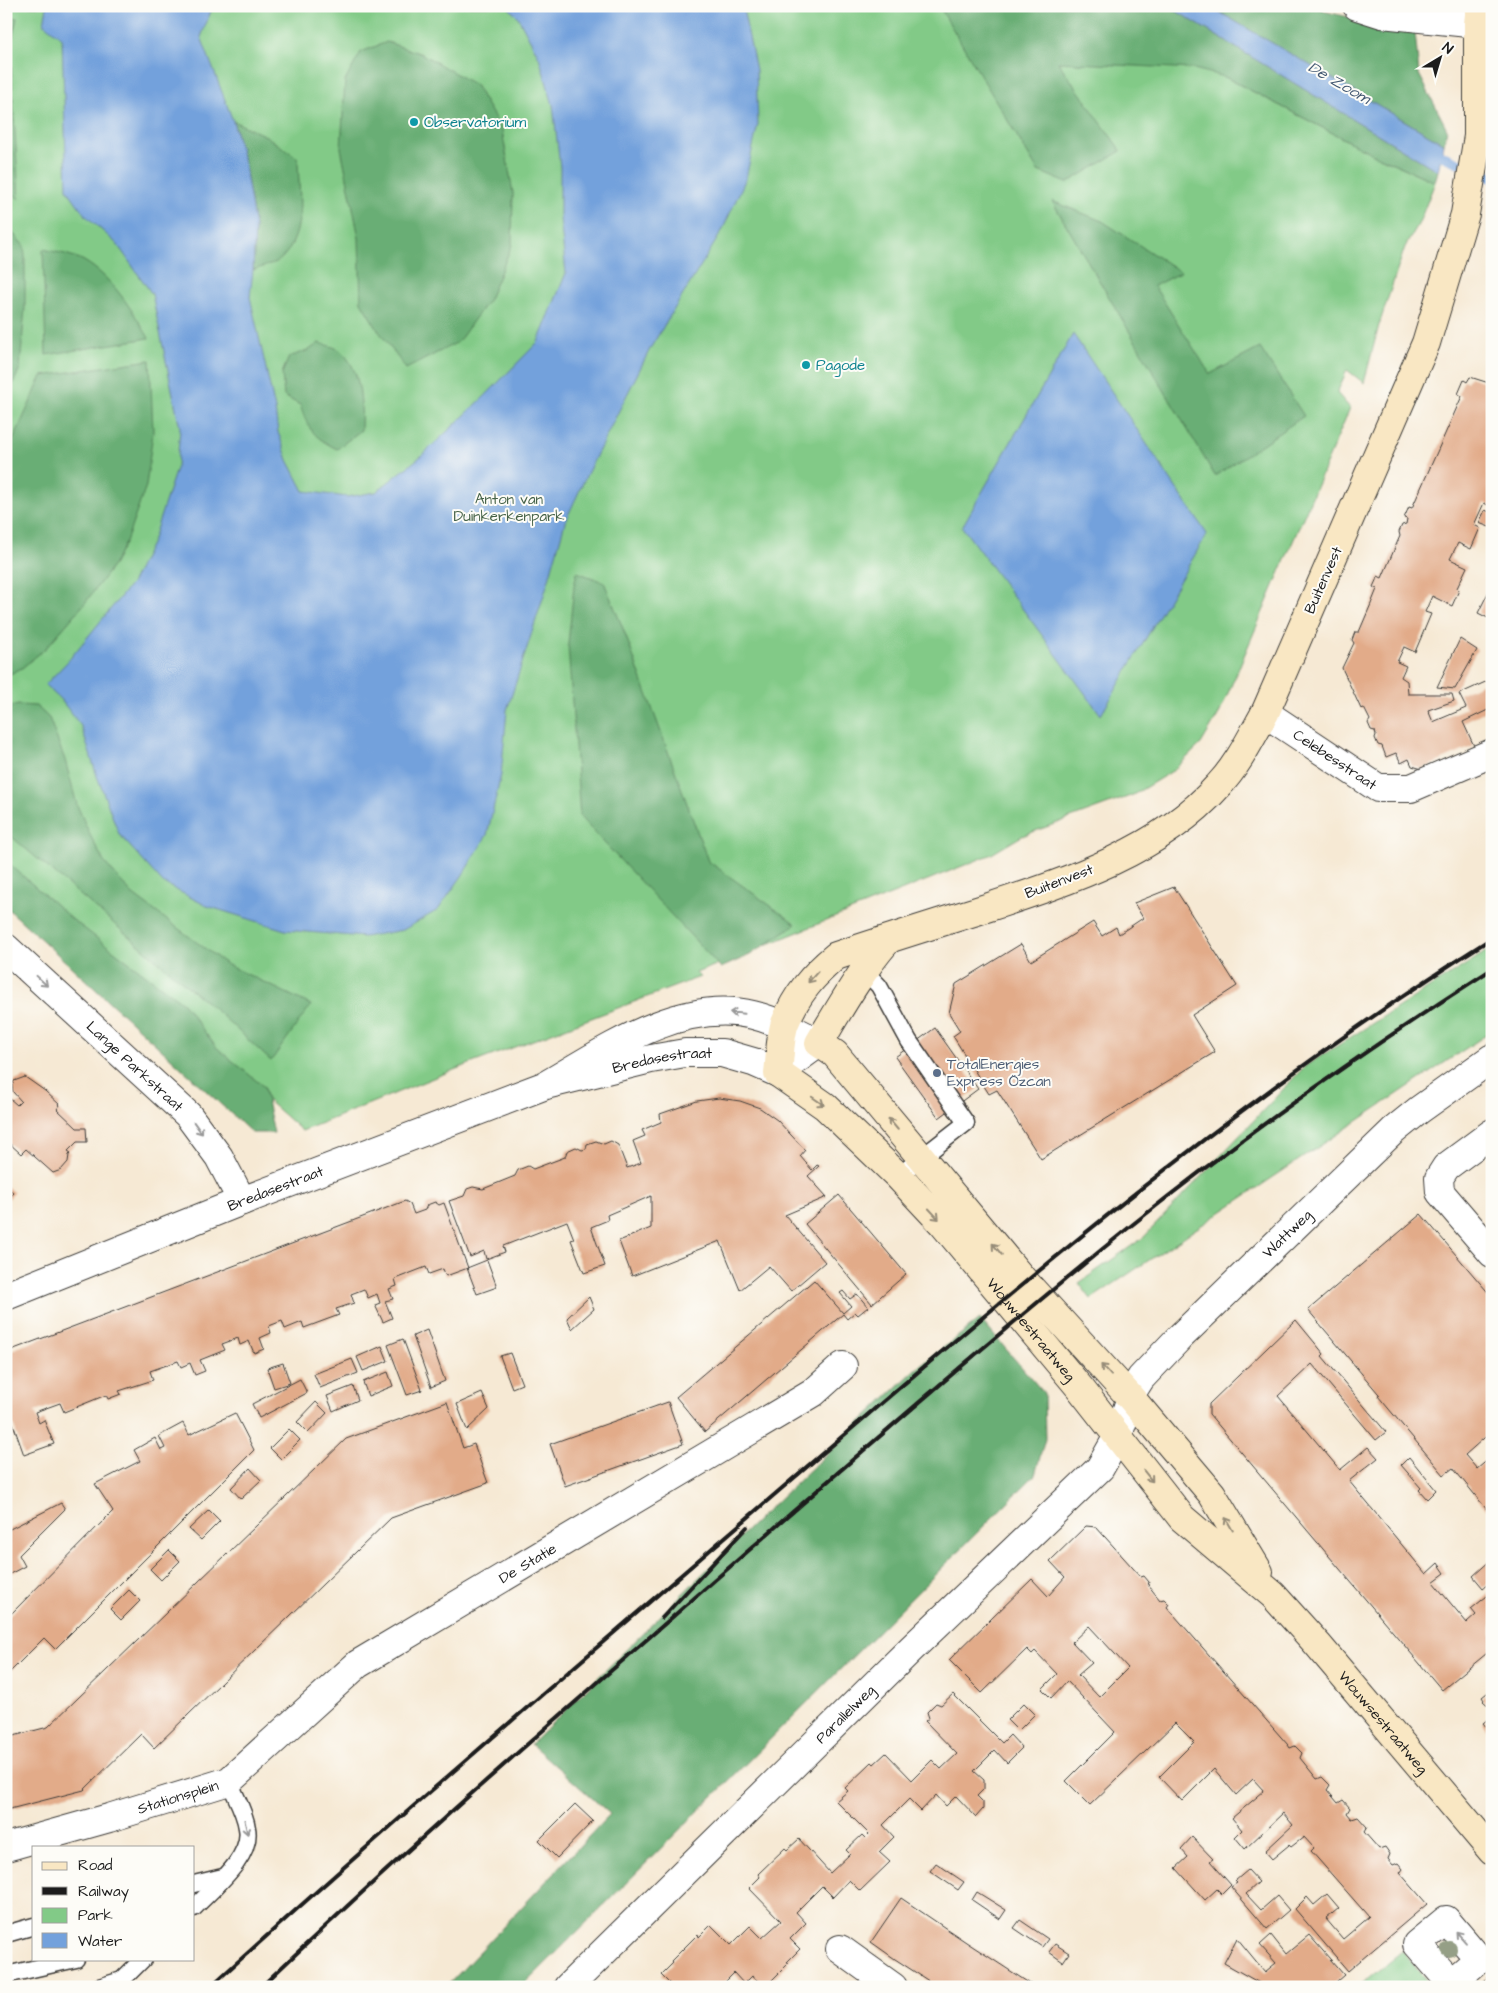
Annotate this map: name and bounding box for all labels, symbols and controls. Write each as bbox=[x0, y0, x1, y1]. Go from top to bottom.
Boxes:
north arrow bbox=[1416, 32, 1466, 82]
text: N bbox=[1438, 38, 1457, 59]
water label: De Zoom bbox=[1304, 56, 1376, 110]
place label: Observatorium bbox=[424, 112, 526, 133]
marker: Observatorium bbox=[408, 116, 420, 128]
place label: Pagode bbox=[816, 355, 865, 377]
marker: Pagode bbox=[800, 359, 812, 371]
park label: Anton van Duinkerkenpark bbox=[453, 489, 565, 527]
street label: Buitenvest bbox=[1299, 543, 1348, 617]
street label: Celebesstraat bbox=[1289, 724, 1381, 795]
street label: Buitenvest bbox=[1022, 859, 1096, 904]
one-way arrow bbox=[807, 970, 819, 983]
one-way arrow bbox=[36, 975, 49, 986]
one-way arrow bbox=[729, 1008, 745, 1018]
street label: Lange Parkstraat bbox=[81, 1017, 188, 1117]
street label: Bredasestraat bbox=[610, 1043, 712, 1079]
place label: TotalEnergies Express Özcan bbox=[947, 1054, 1051, 1092]
marker: TotalEnergies Express Özcan bbox=[931, 1067, 943, 1079]
one-way arrow bbox=[811, 1096, 825, 1106]
one-way arrow bbox=[888, 1118, 899, 1131]
one-way arrow bbox=[193, 1121, 203, 1135]
street label: Bredasestraat bbox=[224, 1161, 327, 1217]
street label: Wattweg bbox=[1258, 1205, 1318, 1263]
one-way arrow bbox=[928, 1208, 940, 1221]
one-way arrow bbox=[992, 1243, 1003, 1256]
street label: Wouwsestraatweg bbox=[981, 1274, 1080, 1387]
one-way arrow bbox=[1100, 1364, 1111, 1377]
one-way arrow bbox=[1143, 1469, 1154, 1482]
one-way arrow bbox=[1223, 1517, 1233, 1531]
street label: De Statie bbox=[495, 1538, 560, 1589]
street label: Wouwsestraatweg bbox=[1333, 1667, 1433, 1780]
street label: Parallelweg bbox=[811, 1680, 881, 1749]
street label: Stationsplein bbox=[135, 1775, 222, 1820]
one-way arrow bbox=[241, 1818, 251, 1834]
legend bbox=[32, 1846, 195, 1960]
text: Road bbox=[78, 1855, 113, 1876]
text: Railway bbox=[78, 1881, 129, 1903]
text: Park bbox=[78, 1905, 113, 1926]
text: Water bbox=[78, 1931, 122, 1952]
one-way arrow bbox=[1455, 1931, 1467, 1944]

